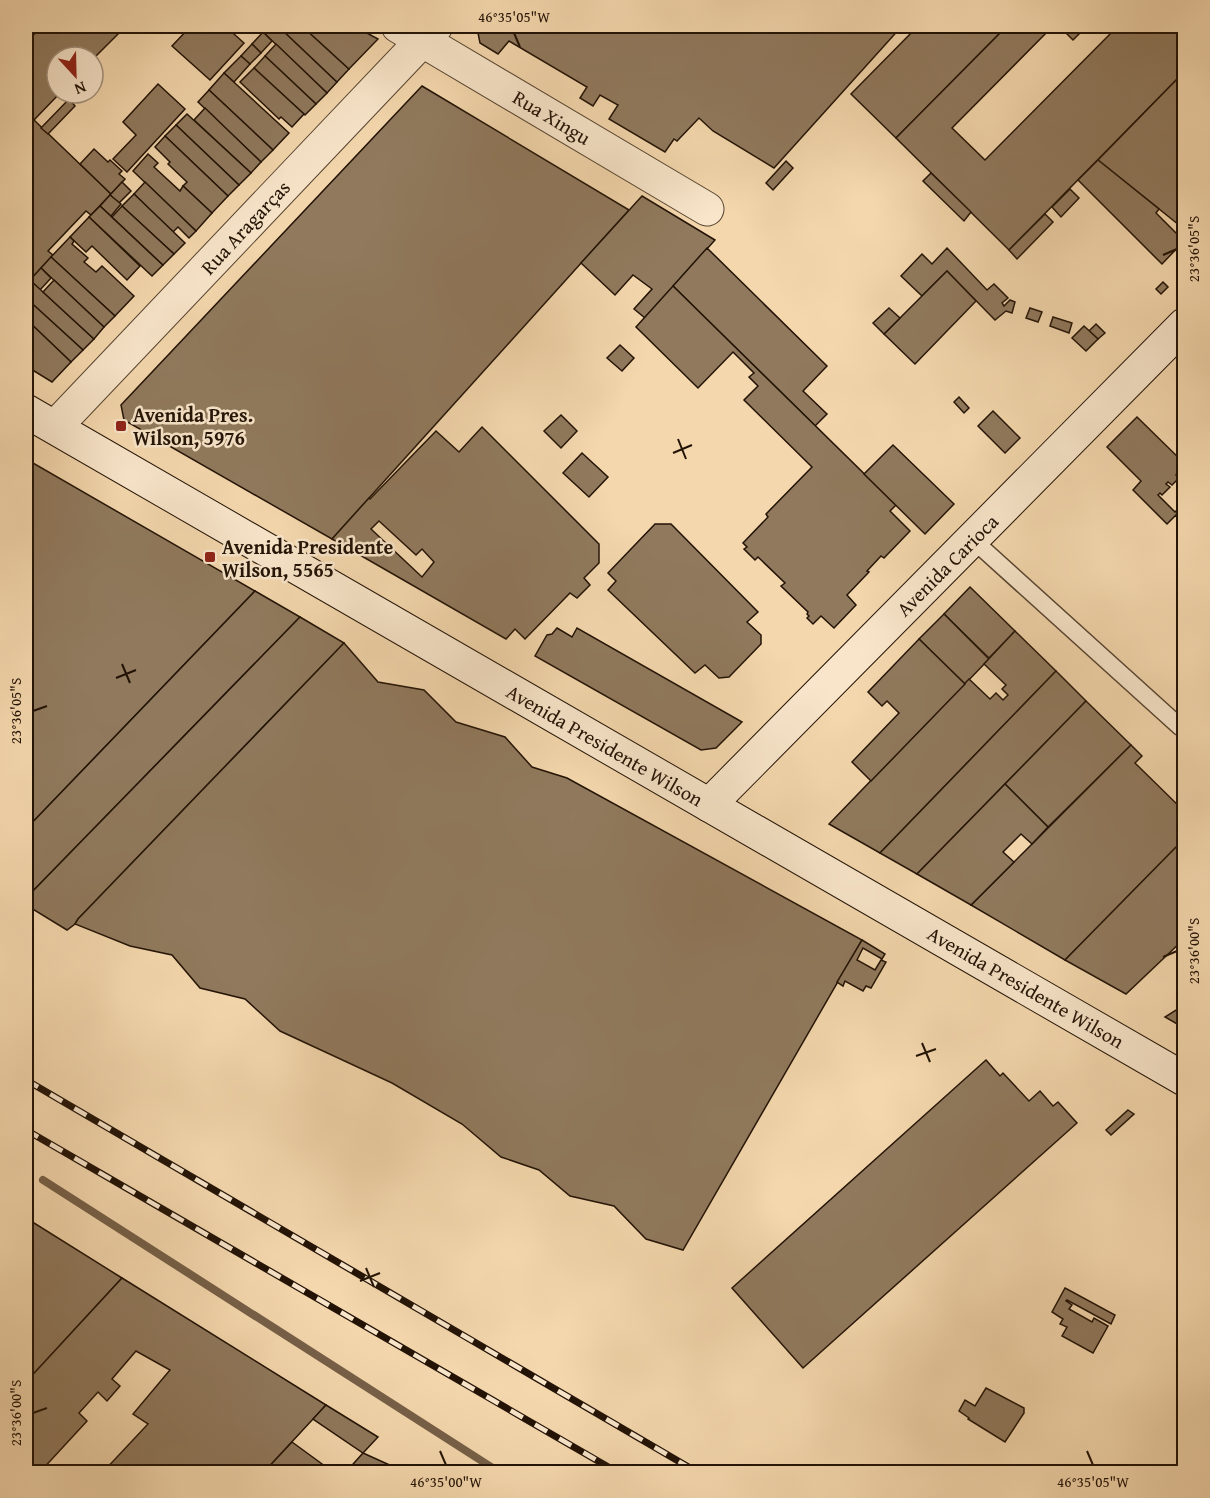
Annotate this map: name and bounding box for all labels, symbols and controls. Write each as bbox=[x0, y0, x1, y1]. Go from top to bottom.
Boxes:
text: 46°35'05"W bbox=[478, 6, 550, 27]
north arrow bbox=[45, 45, 105, 105]
text: N bbox=[71, 76, 90, 102]
street label: Rua Xingu bbox=[508, 82, 597, 152]
street label: Rua Aragarças bbox=[194, 173, 296, 281]
text: 23°36'05"S bbox=[1183, 216, 1204, 282]
place label: Avenida Pres. Wilson, 5976 bbox=[133, 400, 253, 452]
marker: Avenida Pres. Wilson, 5976 bbox=[114, 419, 128, 433]
street label: Avenida Carioca bbox=[889, 507, 1005, 623]
place label: Avenida Presidente Wilson, 5565 bbox=[222, 532, 393, 584]
marker: Avenida Presidente Wilson, 5565 bbox=[203, 550, 217, 564]
street label: Avenida Presidente Wilson bbox=[501, 677, 709, 813]
text: 23°36'05"S bbox=[5, 678, 26, 744]
text: 23°36'00"S bbox=[1183, 918, 1204, 984]
street label: Avenida Presidente Wilson bbox=[922, 919, 1130, 1055]
text: 23°36'00"S bbox=[5, 1380, 26, 1446]
text: 46°35'00"W bbox=[410, 1471, 482, 1492]
text: 46°35'05"W bbox=[1057, 1471, 1129, 1492]

